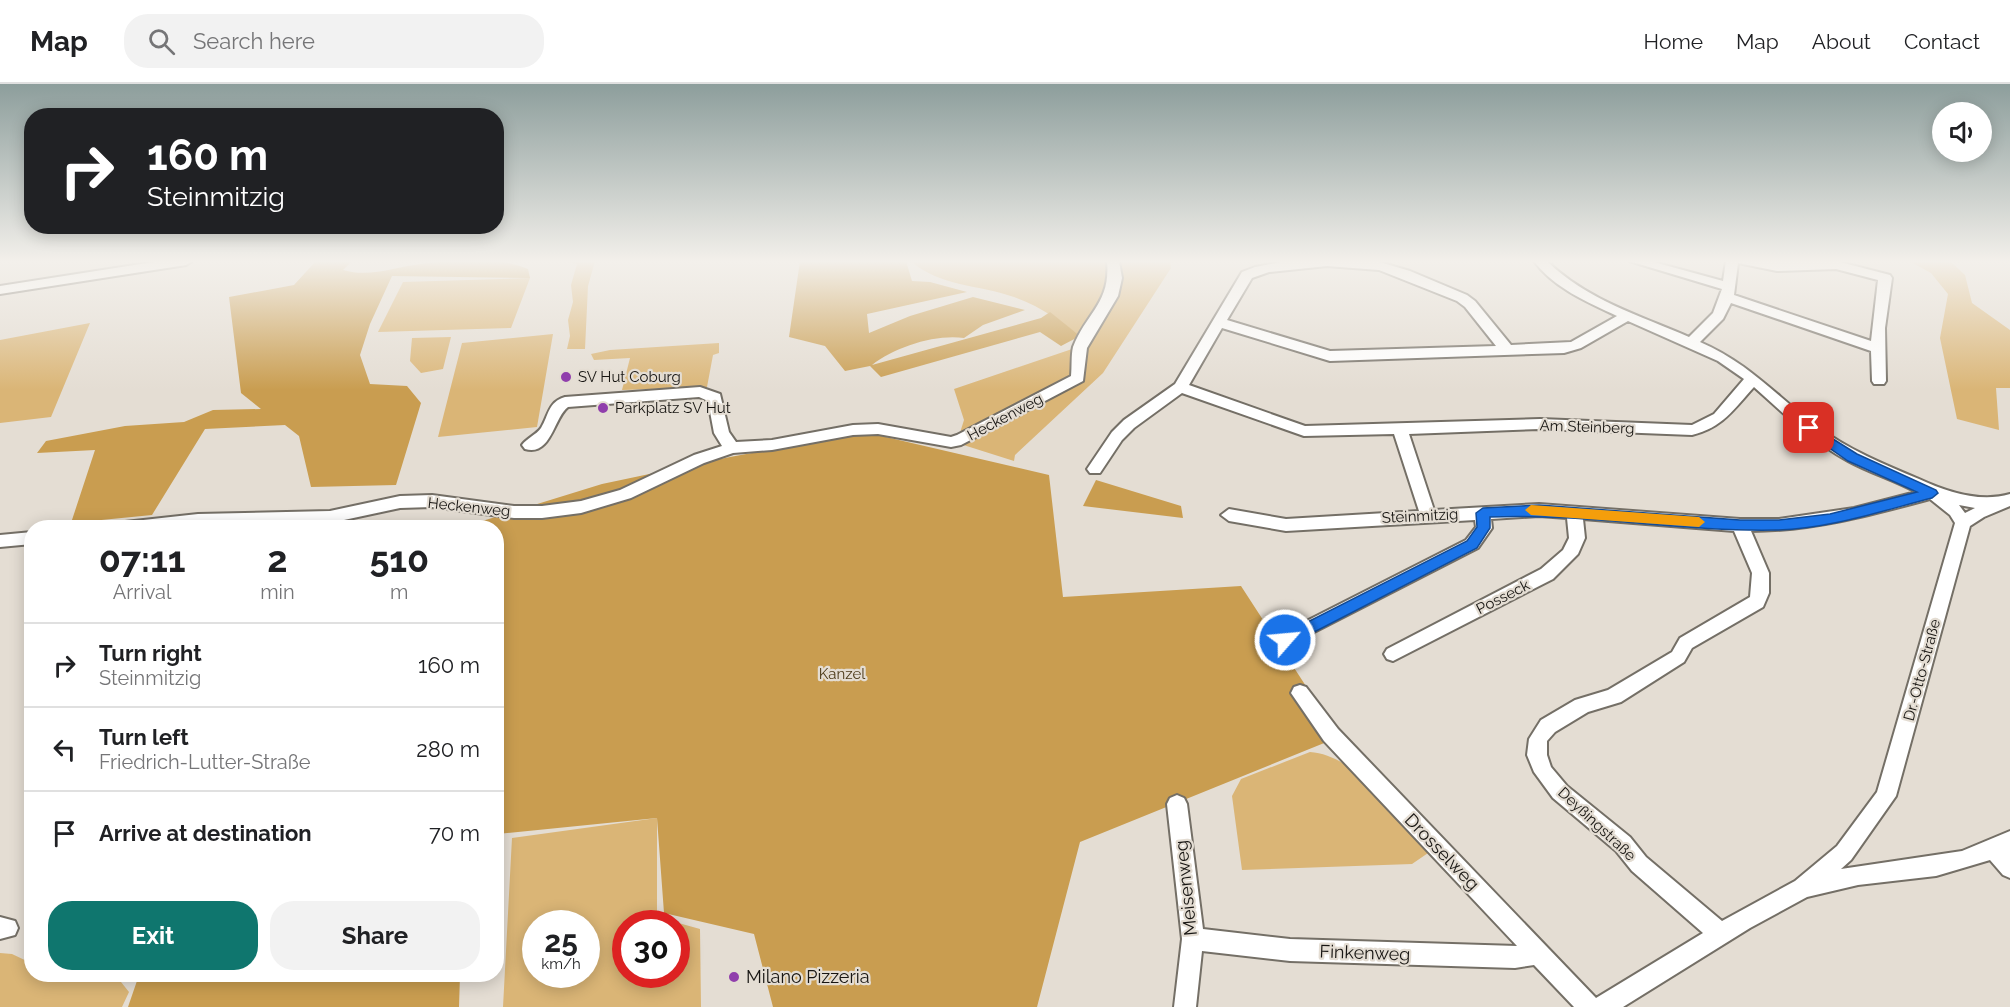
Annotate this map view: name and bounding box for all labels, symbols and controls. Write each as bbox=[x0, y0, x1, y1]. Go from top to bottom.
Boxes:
search box bbox=[124, 14, 544, 68]
text: Map bbox=[30, 25, 88, 58]
icon: search bbox=[145, 25, 178, 58]
text: Search here bbox=[193, 28, 315, 54]
text: Home bbox=[1644, 29, 1703, 54]
text: Map bbox=[1736, 29, 1779, 54]
text: About bbox=[1812, 29, 1871, 54]
text: Contact bbox=[1904, 29, 1980, 54]
map controls bbox=[1932, 102, 1992, 162]
button: sound bbox=[1932, 102, 1992, 162]
text: 160 m bbox=[147, 131, 268, 180]
icon: right bbox=[48, 132, 126, 210]
text: Steinmitzig bbox=[147, 181, 285, 212]
place label: SV Hut Coburg bbox=[578, 368, 681, 386]
marker: SV Hut Coburg bbox=[559, 370, 573, 384]
street label: Heckenweg bbox=[964, 390, 1046, 444]
place label: Parkplatz SV Hut bbox=[615, 399, 731, 417]
marker: Parkplatz SV Hut bbox=[596, 401, 610, 415]
pin bbox=[1783, 402, 1834, 453]
icon: arrive bbox=[1792, 411, 1825, 444]
street label: Am Steinberg bbox=[1539, 416, 1635, 438]
street label: Heckenweg bbox=[427, 494, 511, 520]
street label: Steinmitzig bbox=[1381, 505, 1459, 527]
text: 07:11 bbox=[99, 538, 186, 580]
text: 2 bbox=[267, 538, 288, 580]
text: 510 bbox=[369, 538, 429, 580]
street label: Posseck bbox=[1473, 576, 1533, 618]
text: Arrival bbox=[113, 580, 171, 604]
text: min bbox=[260, 580, 295, 604]
text: m bbox=[390, 580, 408, 604]
position arrow bbox=[1253, 608, 1317, 672]
street label: Dr.-Otto-Straße bbox=[1900, 617, 1944, 723]
text: Turn right bbox=[99, 640, 202, 666]
icon: right bbox=[48, 649, 81, 682]
text: 160 m bbox=[418, 652, 480, 678]
park label: Kanzel bbox=[819, 665, 866, 683]
text: Steinmitzig bbox=[99, 666, 201, 690]
text: Turn left bbox=[99, 724, 189, 750]
icon: left bbox=[48, 733, 81, 766]
text: 280 m bbox=[416, 736, 480, 762]
text: Friedrich-Lutter-Straße bbox=[99, 750, 311, 774]
street label: Deyßingstraße bbox=[1554, 783, 1640, 865]
street label: Drosselweg bbox=[1401, 809, 1484, 894]
icon: arrive bbox=[48, 817, 81, 850]
text: Arrive at destination bbox=[99, 820, 312, 846]
text: 70 m bbox=[429, 820, 480, 846]
street label: Meisenweg bbox=[1170, 839, 1201, 937]
button: Exit bbox=[48, 901, 258, 970]
button: Share bbox=[270, 901, 480, 970]
speed limit sign: 30 bbox=[612, 910, 690, 988]
text: 25 bbox=[544, 924, 578, 959]
street label: Finkenweg bbox=[1319, 940, 1411, 965]
text: km/h bbox=[541, 955, 581, 973]
place label: Milano Pizzeria bbox=[746, 966, 869, 987]
marker: Milano Pizzeria bbox=[727, 970, 741, 984]

